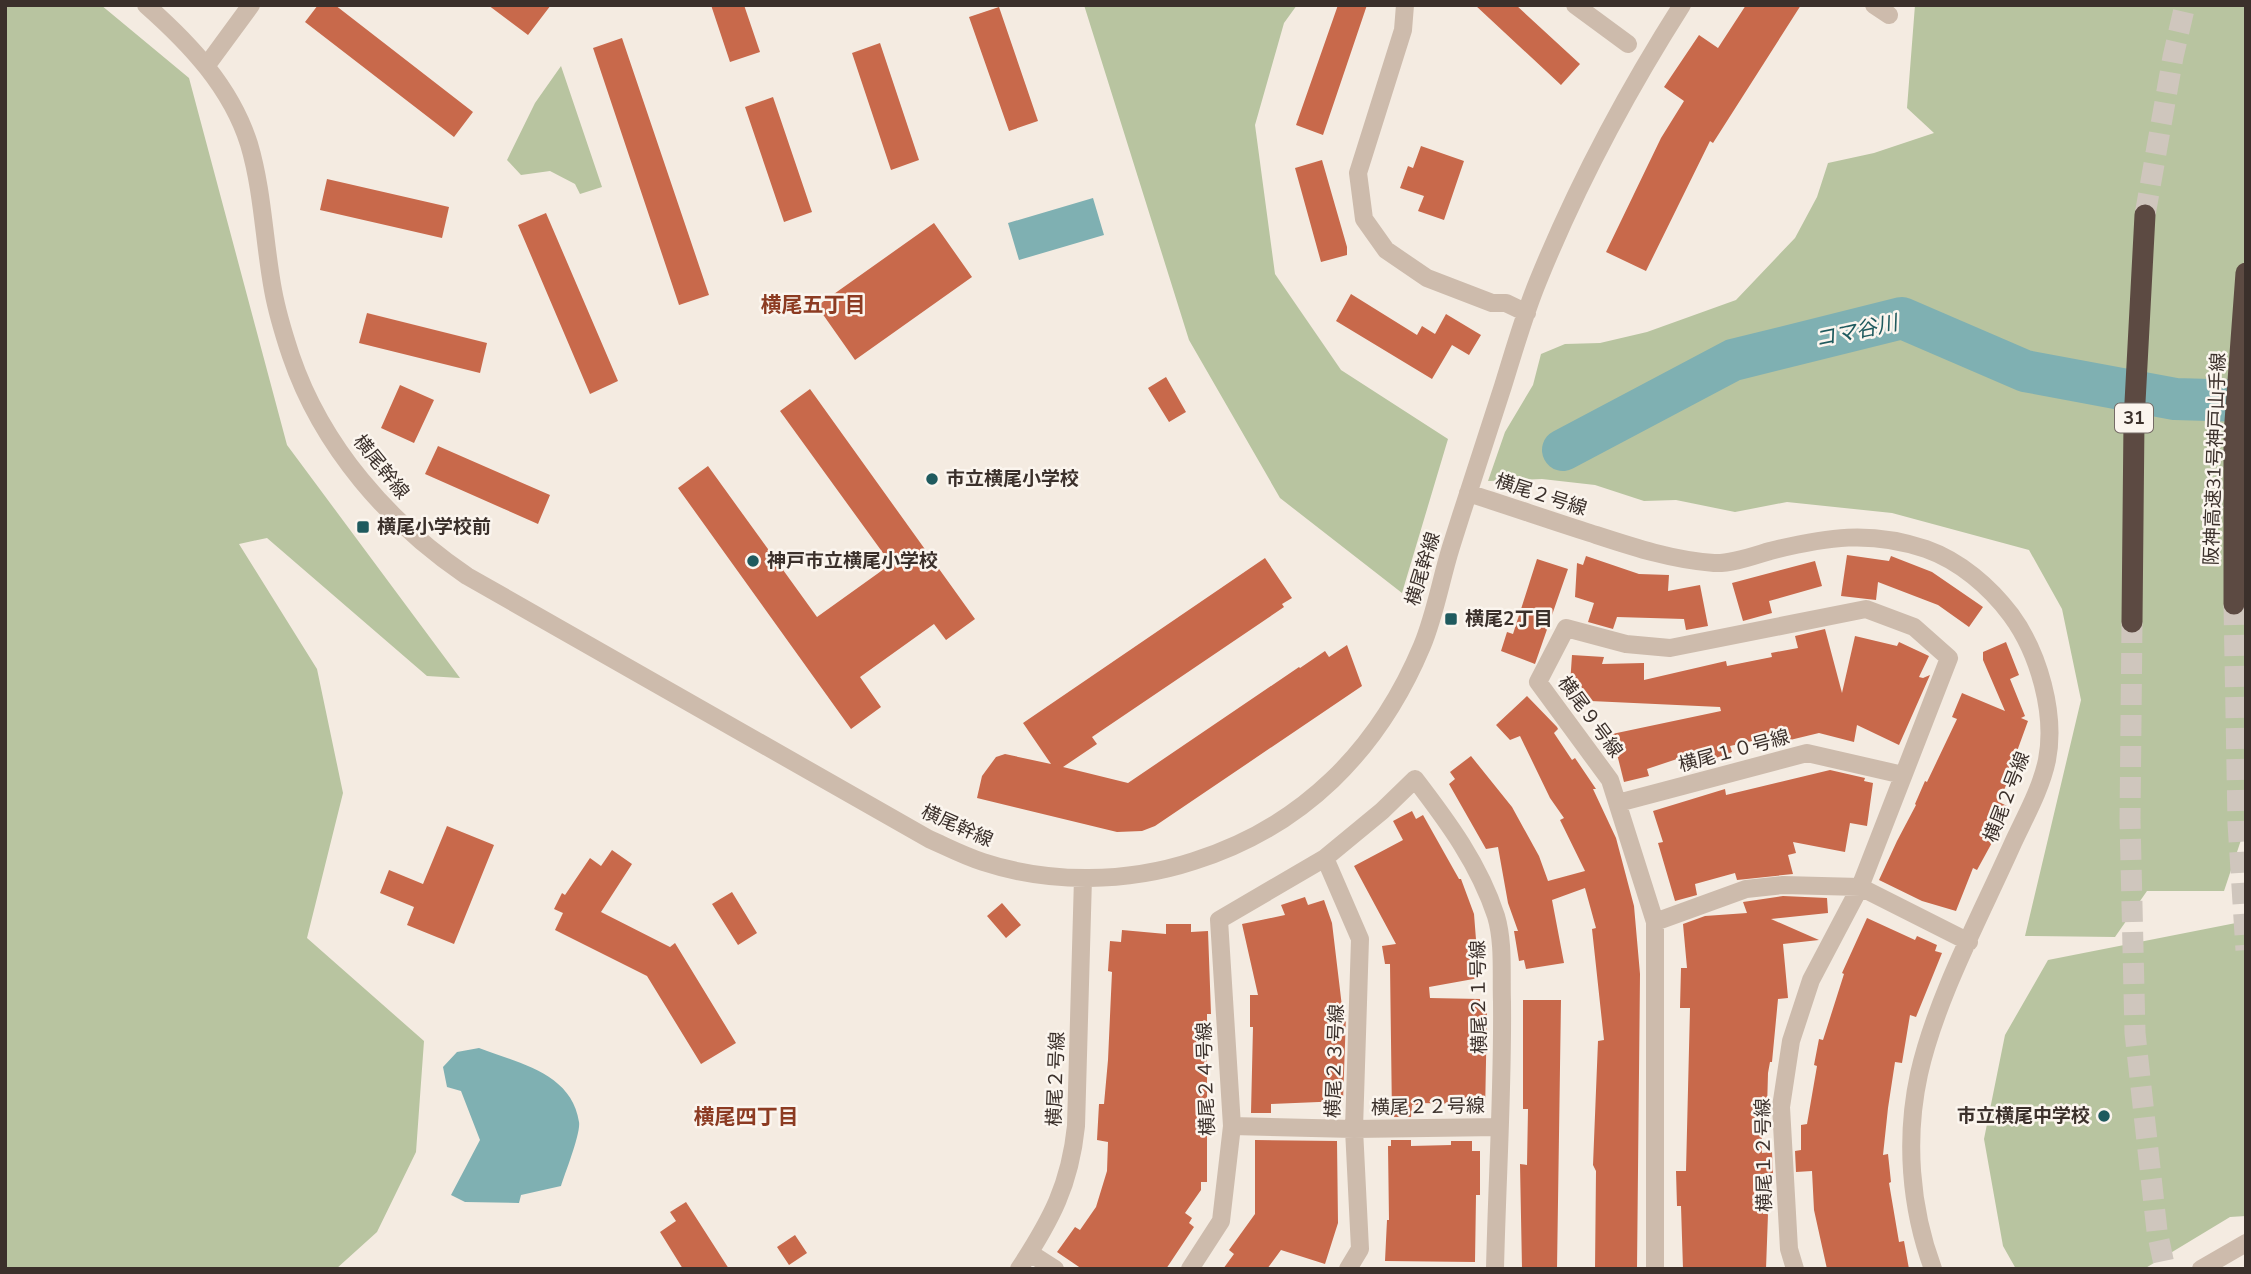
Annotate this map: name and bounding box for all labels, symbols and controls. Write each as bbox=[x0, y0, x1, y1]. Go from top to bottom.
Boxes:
district label: 横尾五丁目 bbox=[761, 291, 866, 319]
water label: コマ谷川 bbox=[1812, 308, 1902, 353]
street label: 阪神高速31号神戸山手線 bbox=[2198, 352, 2232, 566]
road number: 31 bbox=[2115, 404, 2153, 432]
street label: 横尾幹線 bbox=[347, 429, 415, 505]
place label: 市立横尾小学校 bbox=[946, 466, 1079, 492]
street label: 横尾２号線 bbox=[1492, 468, 1590, 522]
marker: 市立横尾小学校 bbox=[924, 471, 940, 487]
place label: 横尾小学校前 bbox=[377, 514, 491, 540]
marker: 横尾小学校前 bbox=[355, 519, 371, 535]
street label: 横尾幹線 bbox=[1399, 529, 1447, 609]
place label: 神戸市立横尾小学校 bbox=[767, 548, 938, 574]
marker: 神戸市立横尾小学校 bbox=[745, 553, 761, 569]
place label: 横尾2丁目 bbox=[1465, 606, 1552, 632]
marker: 横尾2丁目 bbox=[1443, 611, 1459, 627]
street label: 横尾９号線 bbox=[1552, 671, 1628, 763]
street label: 横尾１０号線 bbox=[1676, 724, 1792, 778]
street label: 横尾２号線 bbox=[1978, 748, 2036, 846]
street label: 横尾幹線 bbox=[917, 799, 997, 853]
street label: 横尾２１号線 bbox=[1465, 940, 1493, 1054]
street label: 横尾２３号線 bbox=[1320, 1004, 1350, 1118]
street label: 横尾２４号線 bbox=[1191, 1022, 1221, 1136]
street label: 横尾２号線 bbox=[1041, 1031, 1071, 1127]
street label: 横尾２２号線 bbox=[1371, 1093, 1485, 1121]
street label: 横尾１２号線 bbox=[1750, 1098, 1778, 1212]
district label: 横尾四丁目 bbox=[694, 1103, 799, 1131]
place label: 市立横尾中学校 bbox=[1957, 1103, 2090, 1129]
marker: 市立横尾中学校 bbox=[2096, 1108, 2112, 1124]

